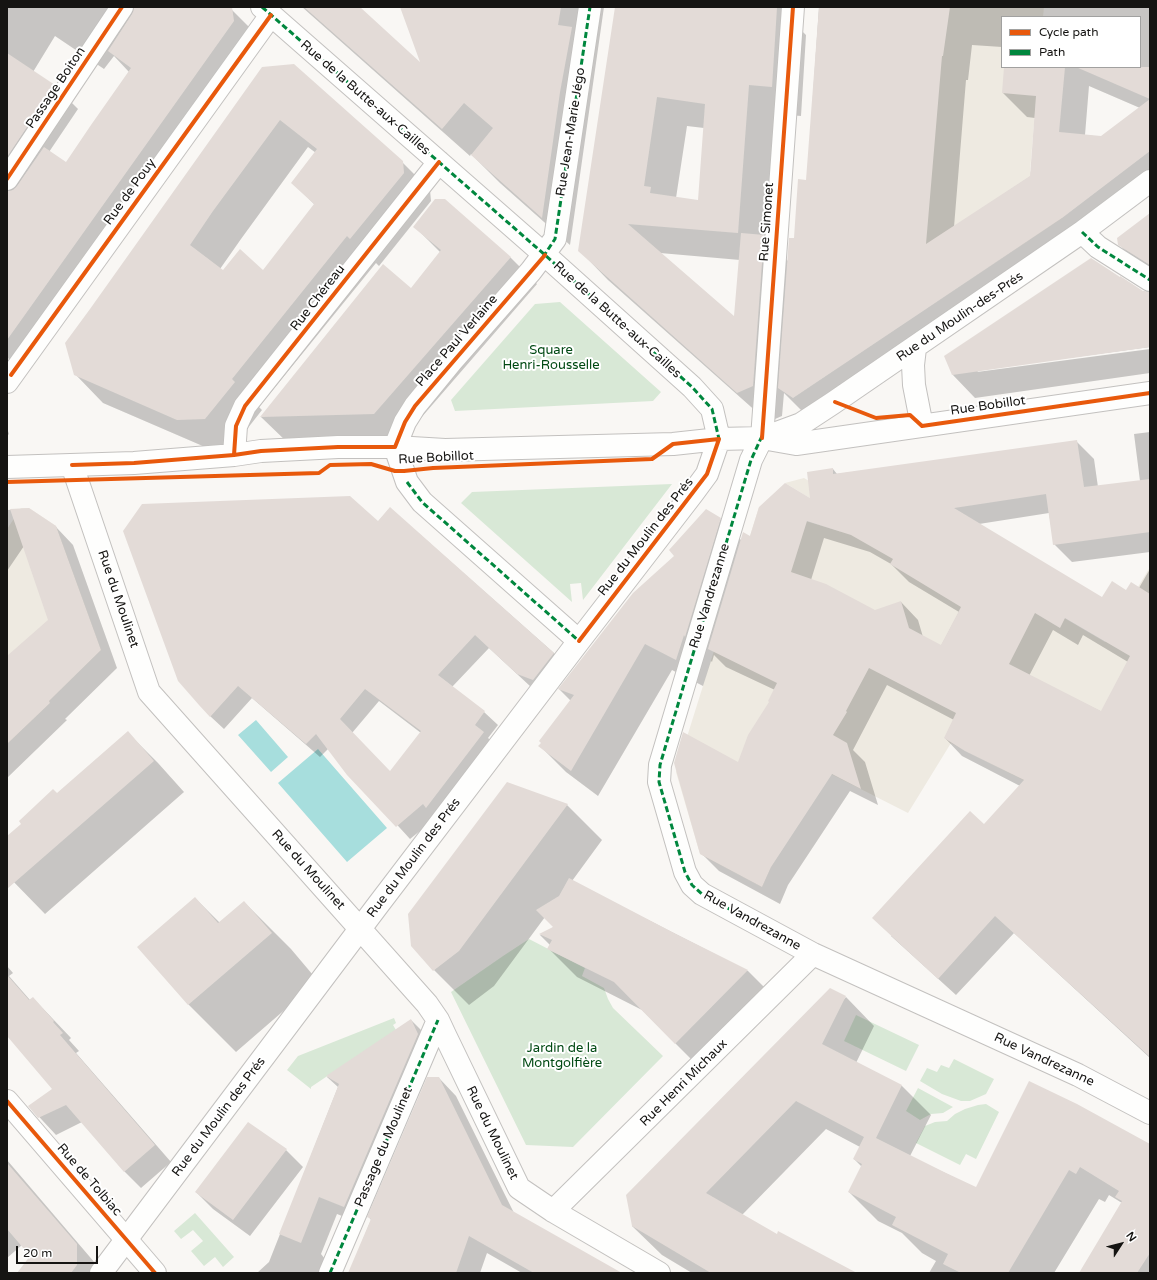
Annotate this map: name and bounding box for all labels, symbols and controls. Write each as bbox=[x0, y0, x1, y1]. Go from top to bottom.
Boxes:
legend bbox=[1001, 16, 1141, 68]
text: Cycle path bbox=[1039, 25, 1098, 39]
street label: Rue de la Butte-aux-Cailles bbox=[297, 37, 433, 159]
street label: Passage Boiton bbox=[23, 44, 89, 132]
text: Path bbox=[1039, 45, 1065, 59]
street label: Rue Jean-Marie Jégo bbox=[553, 66, 589, 198]
street label: Rue de Pouy bbox=[101, 156, 159, 228]
street label: Rue Simonet bbox=[756, 182, 778, 262]
street label: Rue de la Butte-aux-Cailles bbox=[550, 258, 684, 382]
street label: Rue Chéreau bbox=[287, 262, 349, 334]
street label: Rue du Moulin-des-Prés bbox=[894, 269, 1026, 365]
street label: Place Paul Verlaine bbox=[413, 292, 501, 390]
park label: Square Henri-Rousselle bbox=[502, 343, 600, 374]
street label: Rue Bobillot bbox=[950, 393, 1026, 419]
street label: Rue Bobillot bbox=[398, 448, 474, 468]
street label: Rue du Moulin des Prés bbox=[595, 475, 697, 599]
street label: Rue Vandrezanne bbox=[687, 542, 733, 650]
street label: Rue du Moulinet bbox=[94, 548, 142, 650]
street label: Rue du Moulin des Prés bbox=[364, 795, 464, 921]
street label: Rue du Moulinet bbox=[268, 827, 348, 913]
street label: Rue Vandrezanne bbox=[701, 888, 803, 954]
street label: Rue Vandrezanne bbox=[991, 1030, 1097, 1090]
street label: Rue Henri Michaux bbox=[637, 1036, 731, 1130]
park label: Jardin de la Montgolfière bbox=[522, 1041, 602, 1072]
street label: Rue du Moulin des Prés bbox=[169, 1054, 269, 1180]
street label: Rue du Moulinet bbox=[463, 1084, 521, 1182]
street label: Passage du Moulinet bbox=[352, 1085, 416, 1209]
street label: Rue de Tolbiac bbox=[53, 1141, 125, 1219]
north arrow bbox=[1101, 1224, 1141, 1264]
text: N bbox=[1123, 1229, 1139, 1244]
scale bar bbox=[18, 1238, 100, 1264]
text: 20 m bbox=[23, 1246, 52, 1260]

